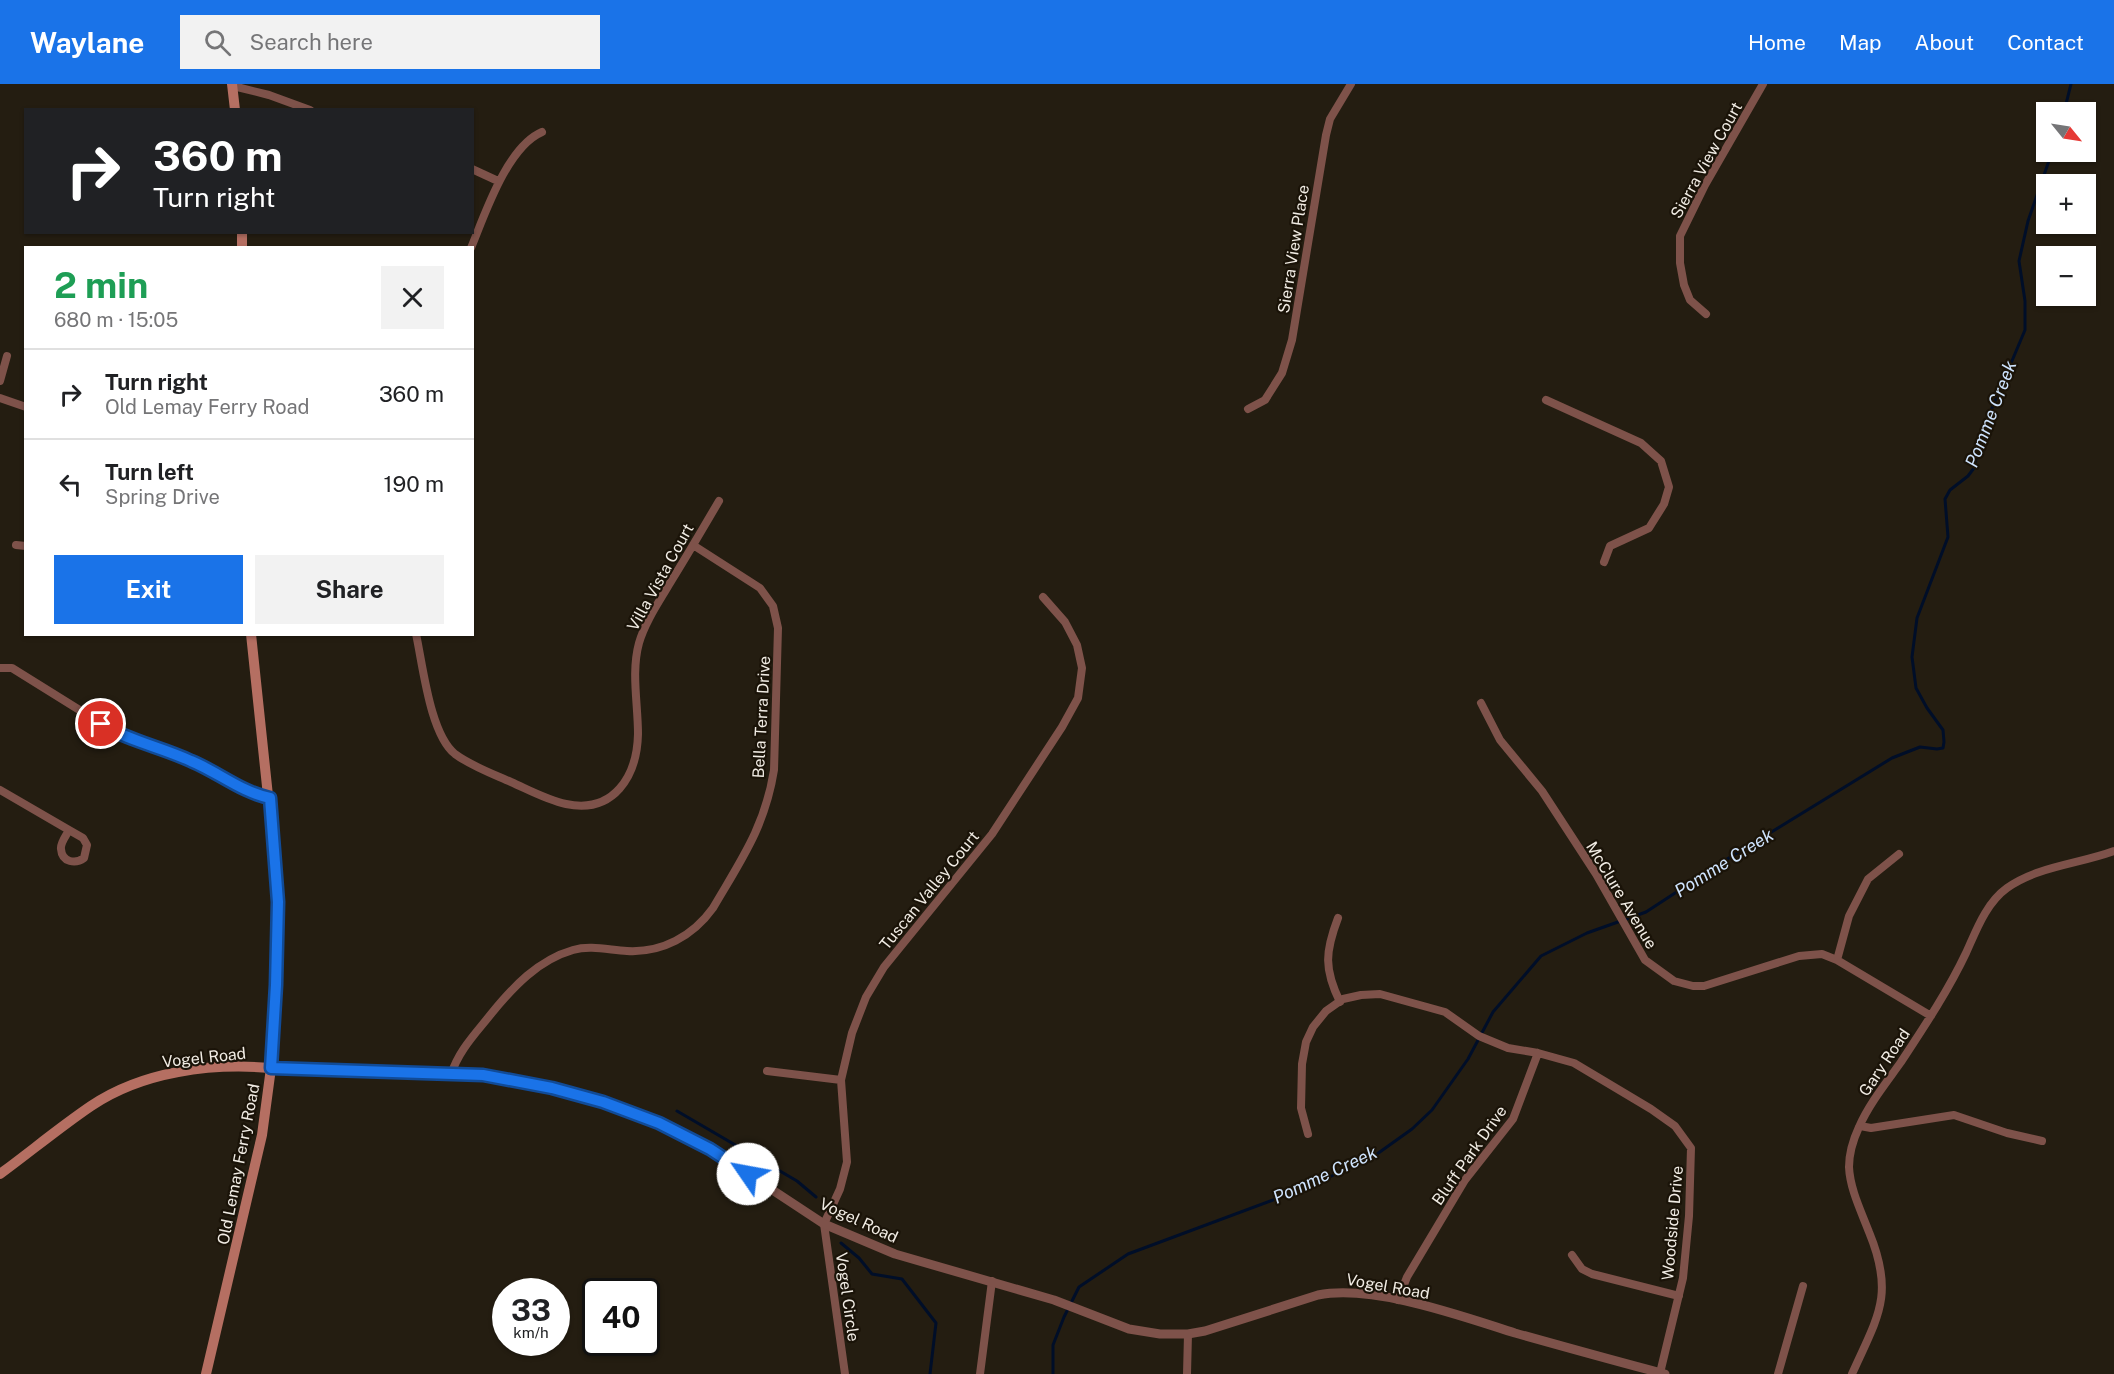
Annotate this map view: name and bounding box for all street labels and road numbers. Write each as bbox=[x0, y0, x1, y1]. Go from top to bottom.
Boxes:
street label: Sierra View Court bbox=[1667, 99, 1746, 222]
street label: Sierra View Place bbox=[1274, 183, 1313, 315]
street label: Villa Vista Court bbox=[623, 520, 698, 634]
street label: Bella Terra Drive bbox=[749, 655, 774, 779]
street label: Tuscan Valley Court bbox=[876, 827, 983, 953]
street label: McClure Avenue bbox=[1582, 838, 1661, 952]
street label: Gary Road bbox=[1855, 1025, 1914, 1100]
street label: Vogel Road bbox=[161, 1044, 247, 1071]
street label: Old Lemay Ferry Road bbox=[214, 1082, 263, 1246]
street label: Bluff Park Drive bbox=[1428, 1102, 1511, 1209]
street label: Woodside Drive bbox=[1658, 1165, 1687, 1281]
street label: Vogel Road bbox=[817, 1194, 901, 1247]
street label: Vogel Circle bbox=[832, 1251, 863, 1343]
street label: Vogel Road bbox=[1345, 1270, 1431, 1303]

